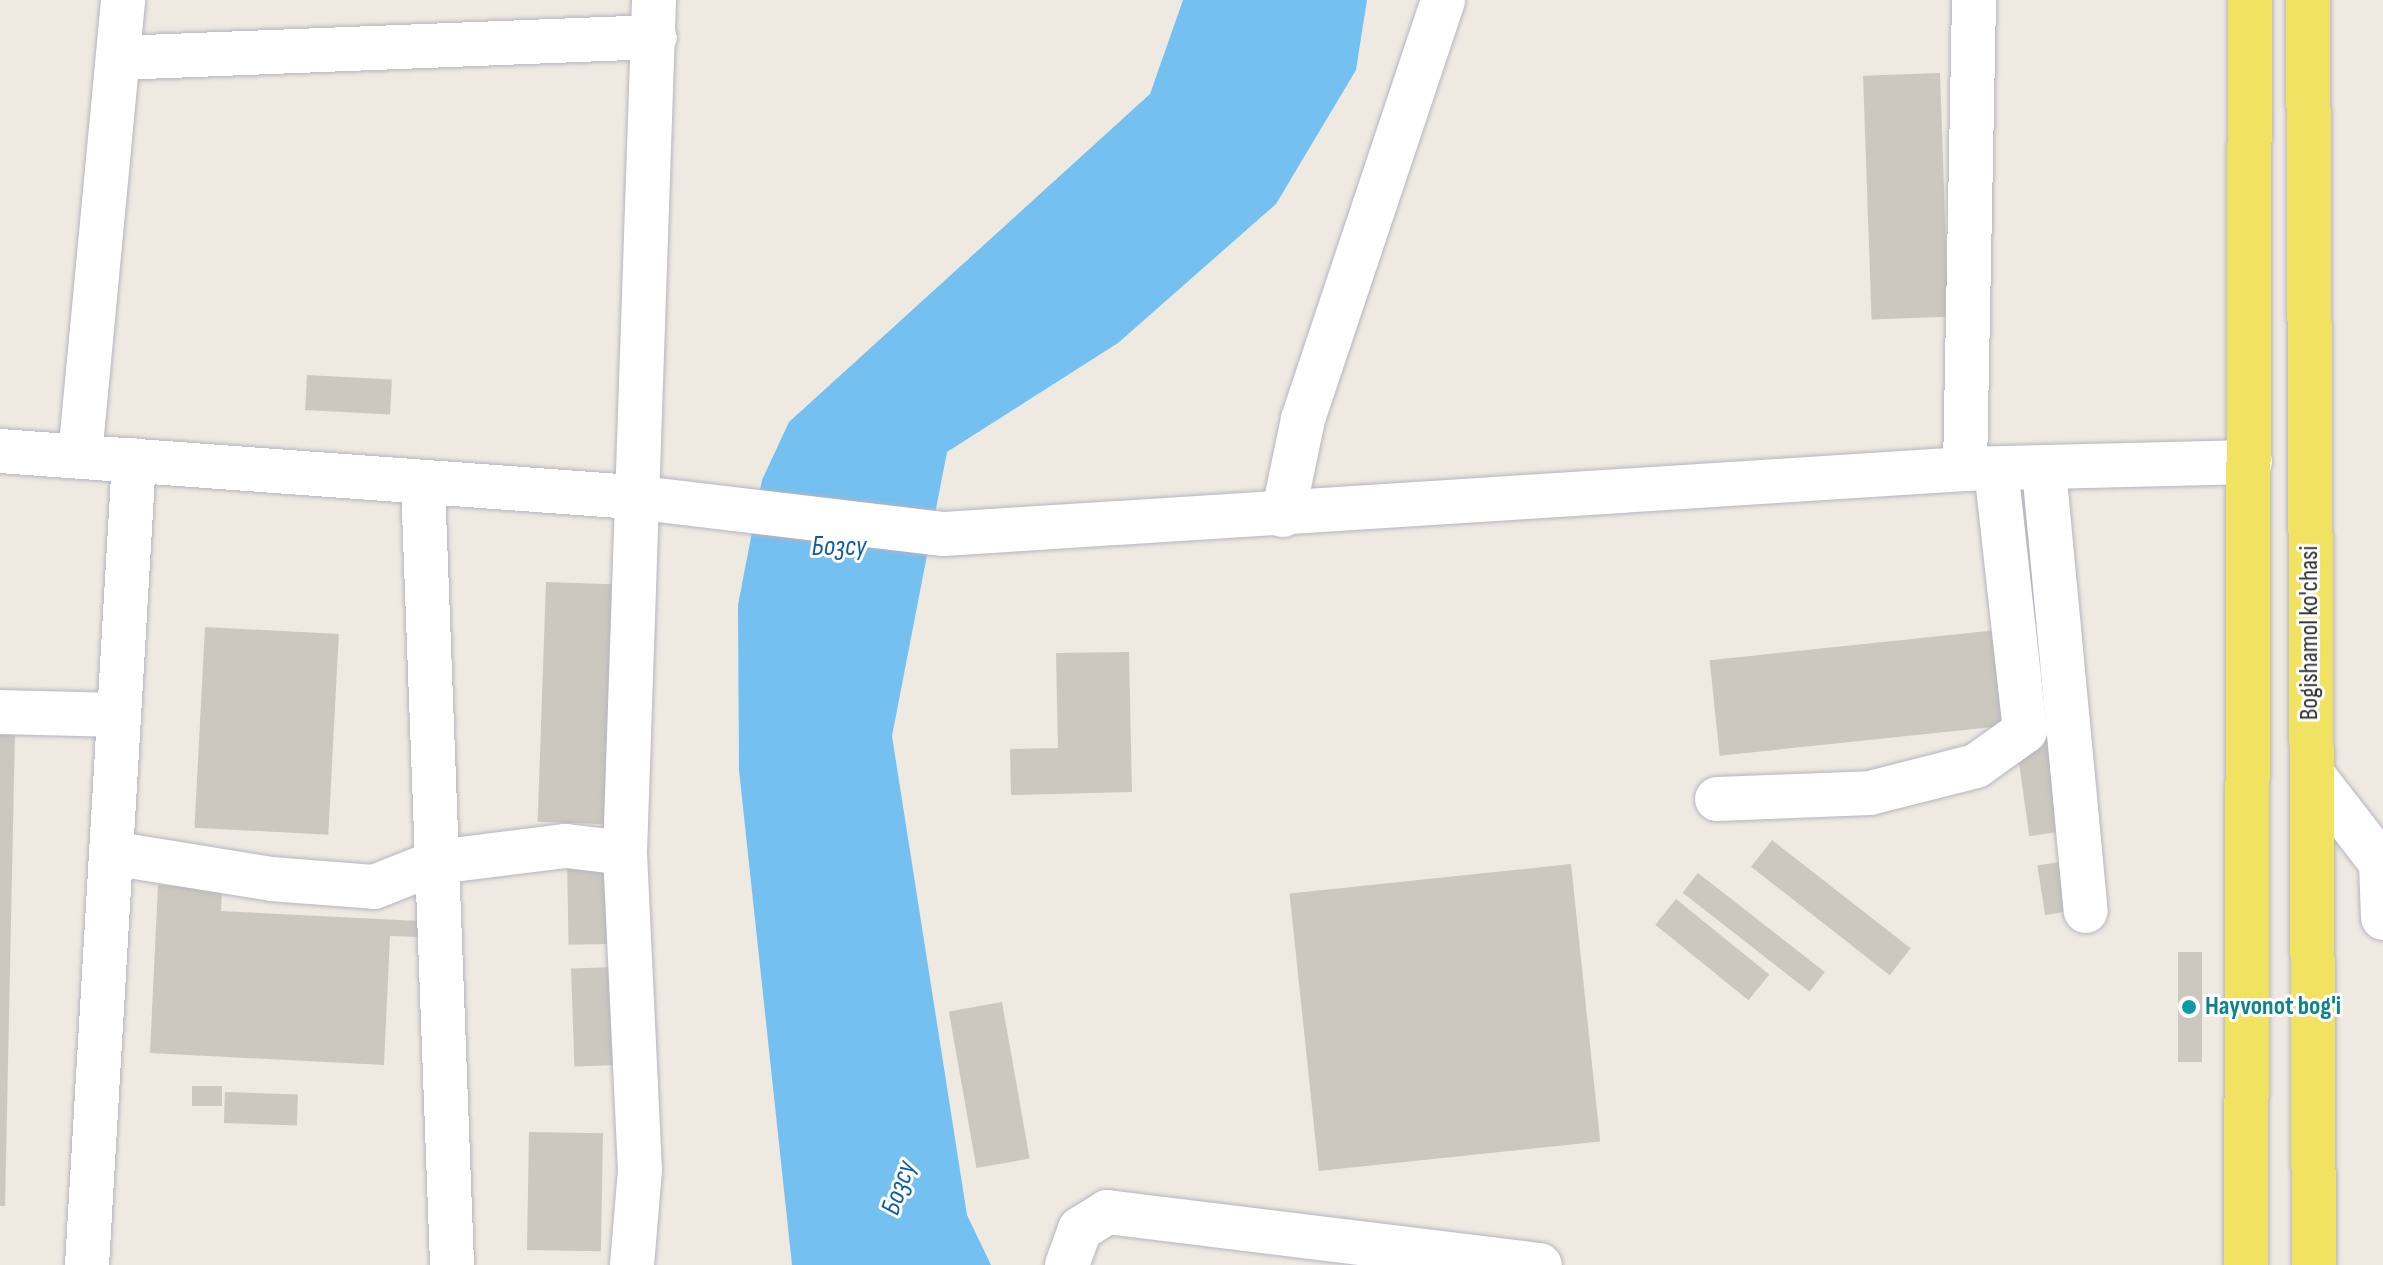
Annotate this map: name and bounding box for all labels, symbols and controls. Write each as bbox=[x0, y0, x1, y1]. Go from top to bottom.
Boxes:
water label: Бозсу bbox=[812, 530, 866, 564]
street label: Bogishamol ko'chasi bbox=[2294, 546, 2326, 720]
place label: Hayvonot bog'i bbox=[2205, 991, 2341, 1023]
marker: Hayvonot bog'i bbox=[2180, 998, 2198, 1016]
water label: Бозсу bbox=[874, 1157, 924, 1219]

